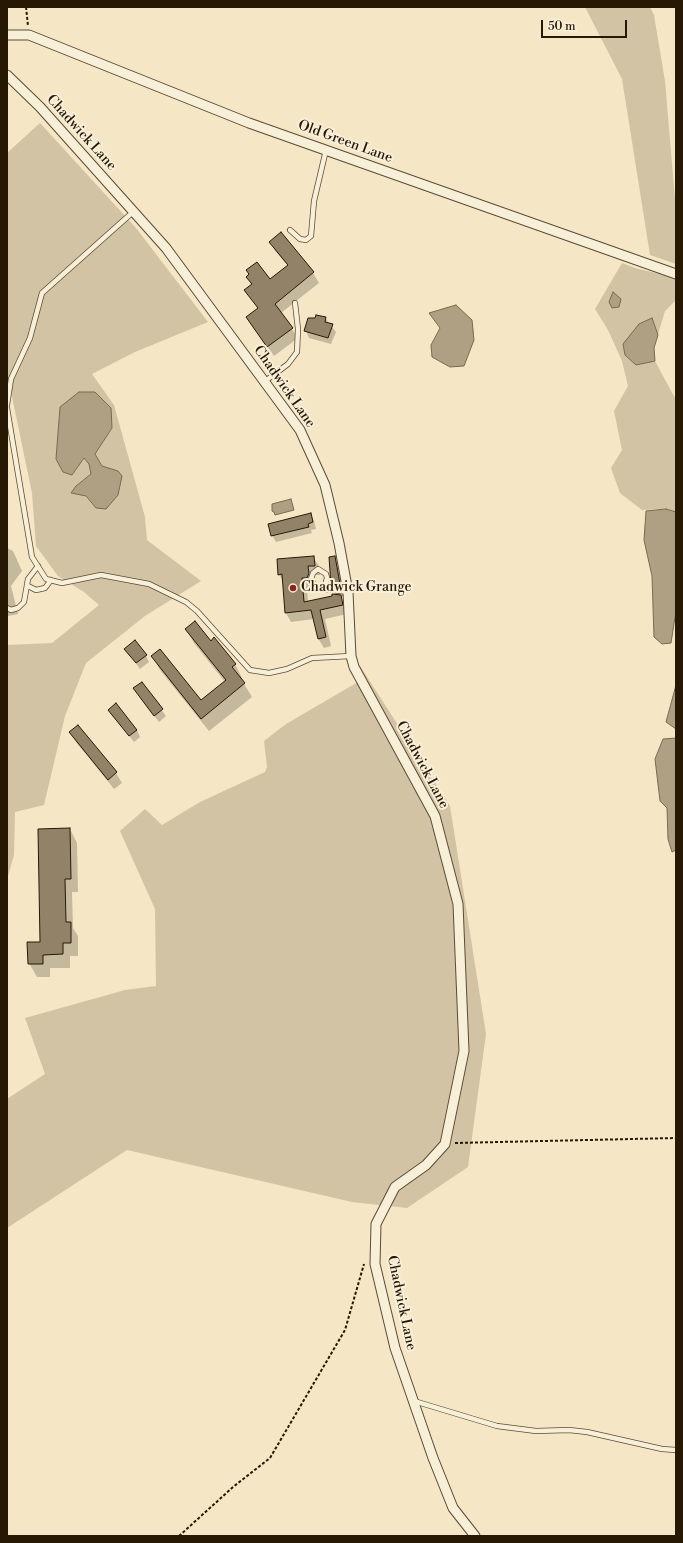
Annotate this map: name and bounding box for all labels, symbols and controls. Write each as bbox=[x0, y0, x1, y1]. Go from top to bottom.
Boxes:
scale bar bbox=[543, 12, 629, 38]
text: 50 m bbox=[548, 19, 576, 34]
street label: Chadwick Lane bbox=[42, 92, 120, 174]
street label: Old Green Lane bbox=[295, 117, 395, 167]
street label: Chadwick Lane bbox=[249, 343, 319, 431]
place label: Chadwick Grange bbox=[301, 580, 412, 596]
marker: Chadwick Grange bbox=[288, 583, 298, 593]
street label: Chadwick Lane bbox=[392, 718, 452, 812]
street label: Chadwick Lane bbox=[383, 1254, 419, 1352]

